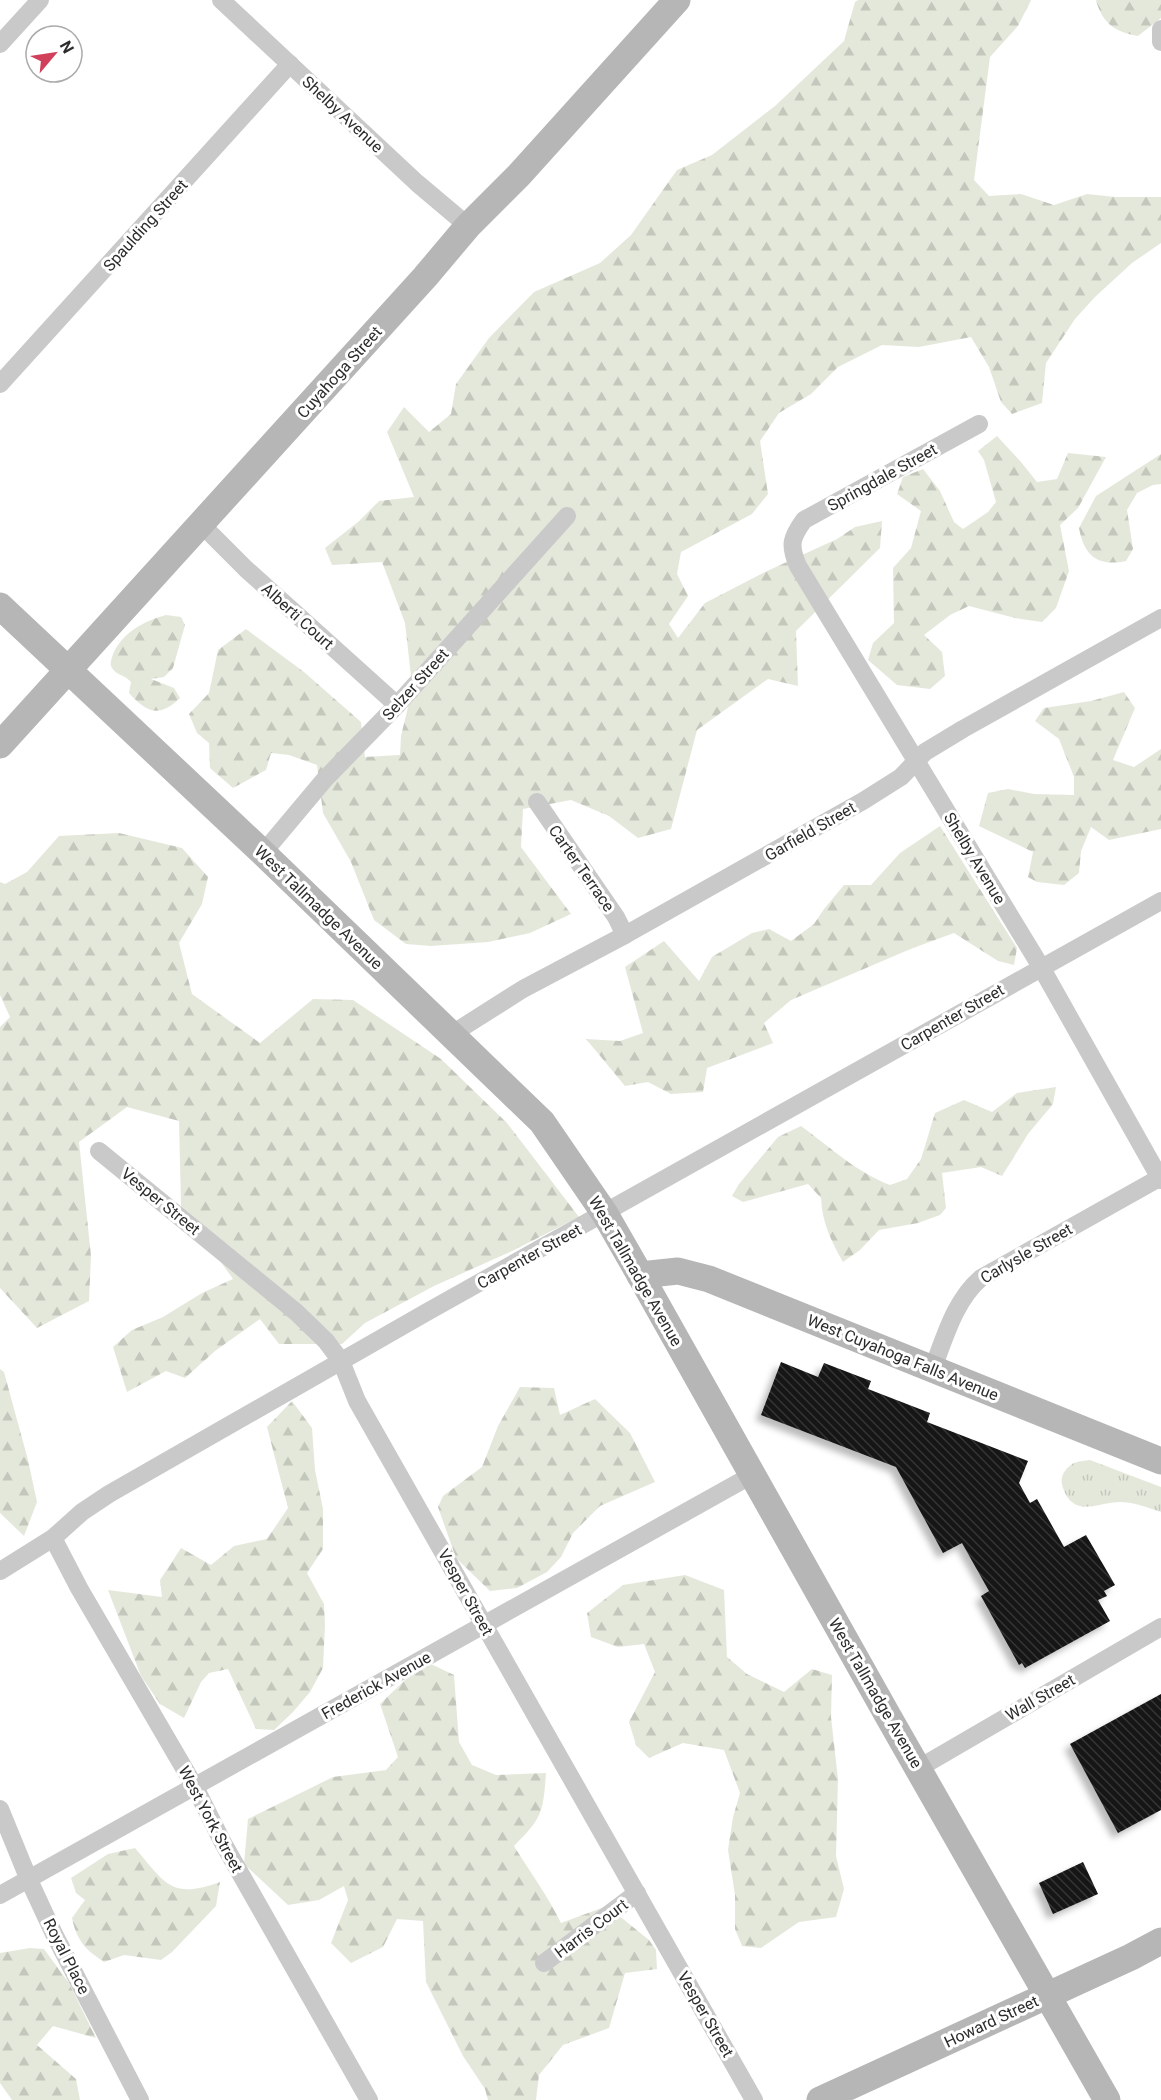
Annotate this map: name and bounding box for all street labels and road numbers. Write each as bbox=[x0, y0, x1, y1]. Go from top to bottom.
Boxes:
street label: Shelby Avenue bbox=[298, 72, 387, 157]
street label: Spaulding Street bbox=[99, 176, 192, 275]
street label: Cuyahoga Street bbox=[293, 322, 386, 422]
street label: Springdale Street bbox=[824, 440, 940, 515]
street label: Alberti Court bbox=[258, 579, 338, 654]
street label: Selzer Street bbox=[378, 645, 452, 724]
street label: Garfield Street bbox=[762, 798, 859, 865]
street label: Shelby Avenue bbox=[940, 809, 1009, 907]
street label: Carter Terrace bbox=[545, 821, 618, 915]
street label: West Tallmadge Avenue bbox=[251, 841, 386, 973]
street label: Carpenter Street bbox=[897, 980, 1007, 1055]
street label: Vesper Street bbox=[118, 1164, 204, 1239]
street label: West Tallmadge Avenue bbox=[585, 1193, 686, 1350]
street label: Carpenter Street bbox=[474, 1220, 585, 1293]
street label: Carlysle Street bbox=[977, 1220, 1076, 1287]
street label: West Cuyahoga Falls Avenue bbox=[804, 1310, 1001, 1405]
street label: Vesper Street bbox=[434, 1546, 497, 1639]
street label: West Tallmadge Avenue bbox=[825, 1615, 926, 1772]
street label: Frederick Avenue bbox=[318, 1648, 434, 1723]
street label: Wall Street bbox=[1002, 1670, 1078, 1725]
street label: West York Street bbox=[175, 1763, 247, 1876]
street label: Harris Court bbox=[551, 1895, 632, 1962]
street label: Royal Place bbox=[39, 1915, 94, 1997]
street label: Vesper Street bbox=[673, 1968, 738, 2060]
street label: Howard Street bbox=[941, 1991, 1041, 2052]

